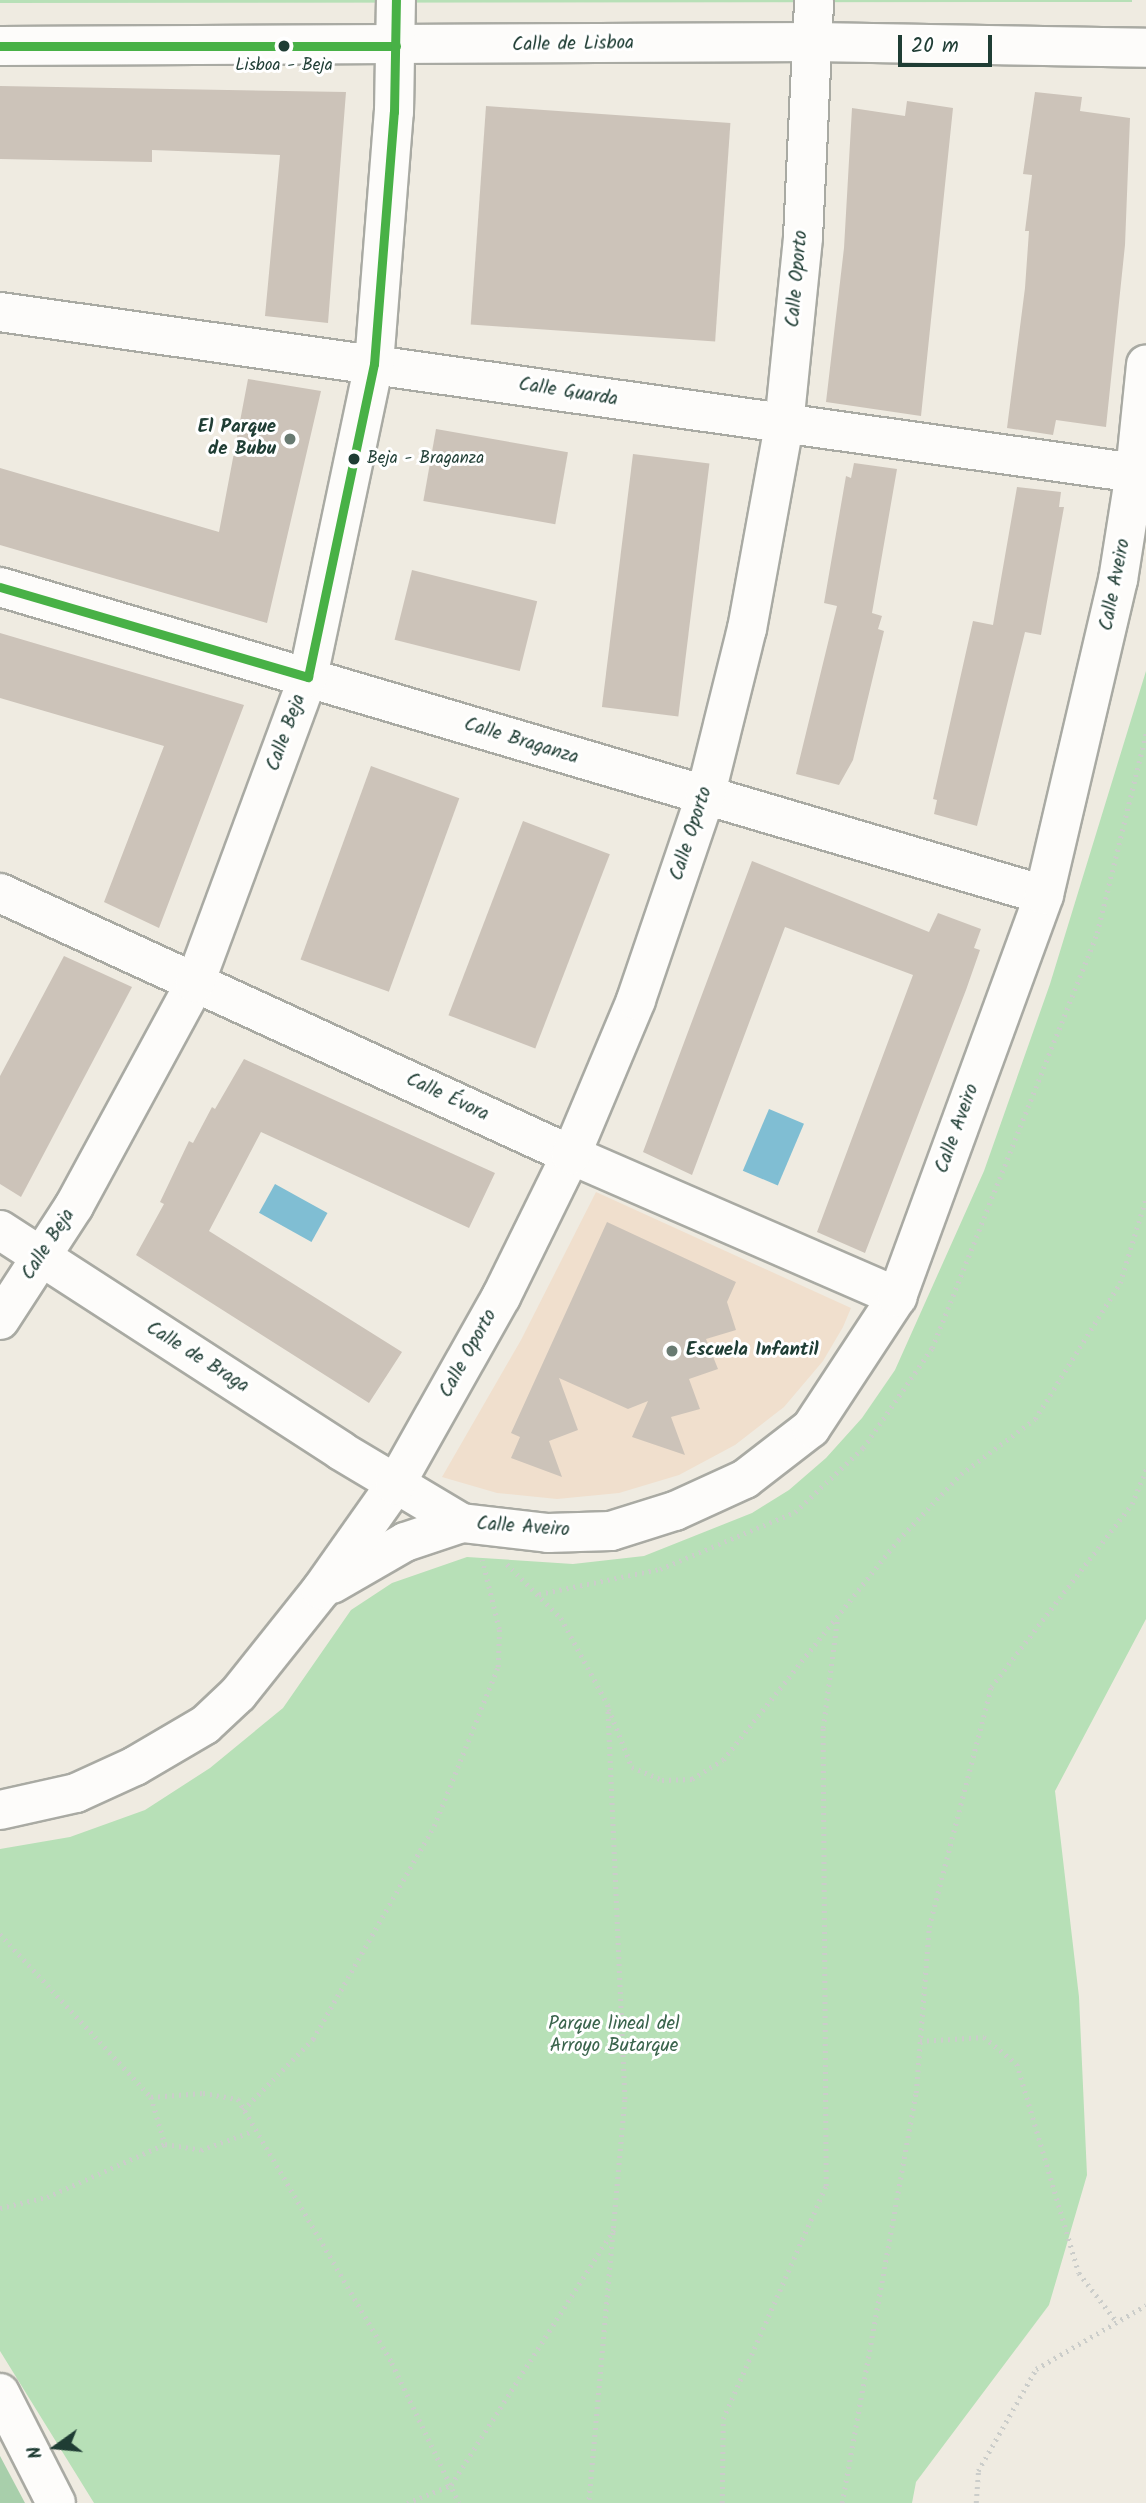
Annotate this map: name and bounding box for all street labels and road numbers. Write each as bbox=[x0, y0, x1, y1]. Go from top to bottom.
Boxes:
street label: Calle de Lisboa bbox=[512, 33, 634, 57]
street label: Calle Oporto bbox=[782, 230, 814, 328]
street label: Calle Guarda bbox=[517, 374, 619, 412]
street label: Calle Aveiro bbox=[1096, 537, 1136, 633]
street label: Calle Beja bbox=[263, 691, 311, 775]
street label: Calle Braganza bbox=[461, 714, 581, 770]
street label: Calle Oporto bbox=[666, 784, 718, 884]
street label: Calle Évora bbox=[402, 1069, 492, 1127]
street label: Calle Aveiro bbox=[931, 1081, 985, 1177]
street label: Calle Beja bbox=[18, 1205, 80, 1285]
street label: Calle Oporto bbox=[435, 1306, 503, 1402]
street label: Calle de Braga bbox=[141, 1317, 253, 1399]
street label: Calle Aveiro bbox=[476, 1513, 570, 1543]

